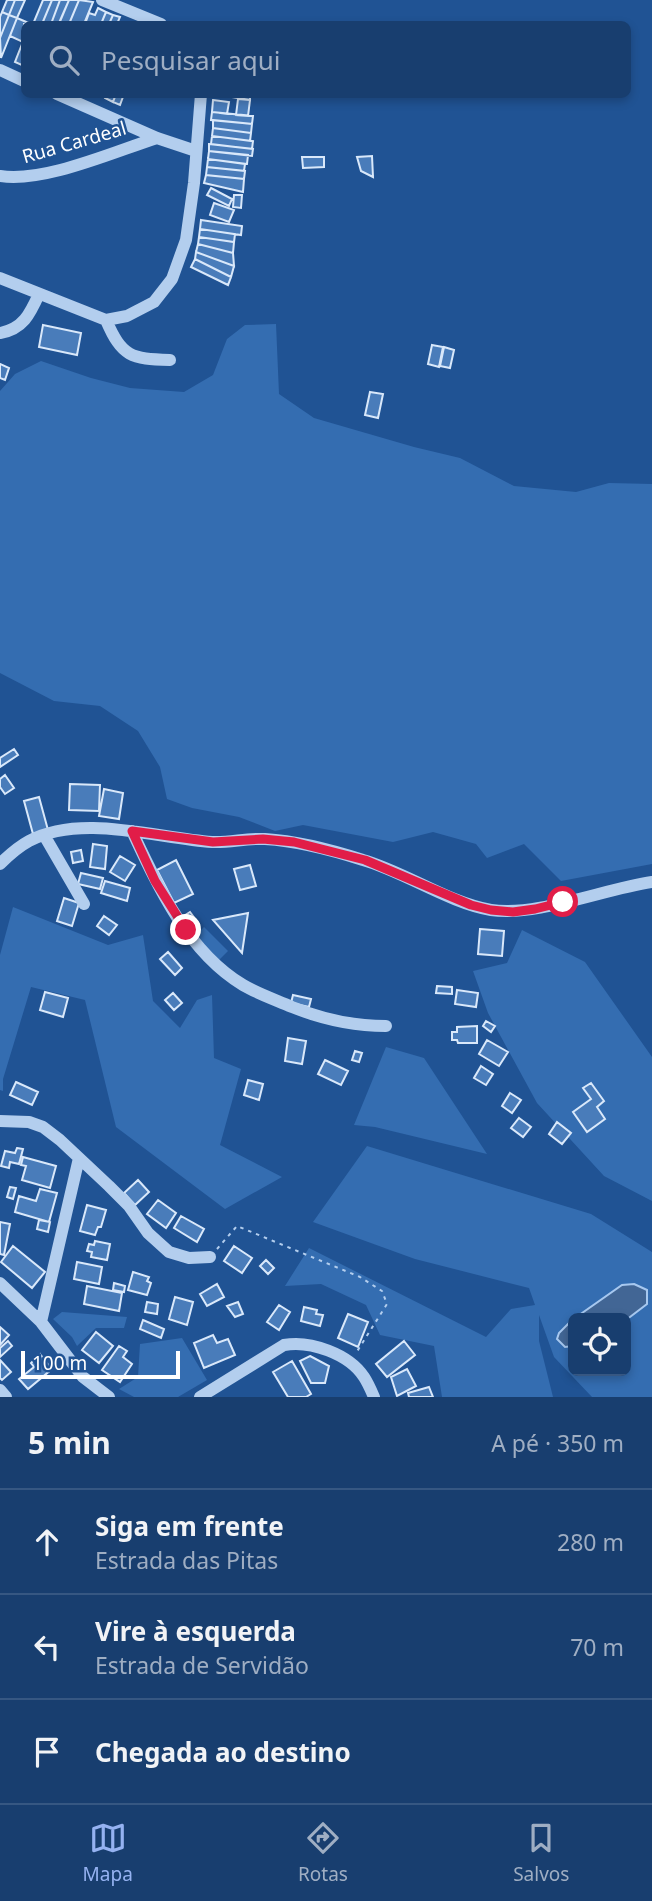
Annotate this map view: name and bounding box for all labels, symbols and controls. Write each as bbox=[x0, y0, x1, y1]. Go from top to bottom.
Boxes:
search box bbox=[21, 21, 631, 98]
icon: search bbox=[45, 41, 83, 79]
text: Pesquisar aqui bbox=[101, 42, 281, 78]
street label: Rua Cardeal bbox=[19, 115, 129, 169]
route start bbox=[547, 886, 578, 917]
route end bbox=[170, 914, 201, 945]
map controls bbox=[568, 1313, 631, 1376]
button: locate bbox=[568, 1313, 631, 1376]
scale bar bbox=[21, 1348, 180, 1380]
text: 100 m bbox=[32, 1350, 87, 1376]
text: 5 min bbox=[28, 1422, 111, 1463]
text: A pé · 350 m bbox=[491, 1427, 624, 1459]
text: Siga em frente bbox=[95, 1508, 284, 1544]
icon: ahead bbox=[28, 1523, 66, 1561]
text: 280 m bbox=[557, 1526, 624, 1558]
text: Estrada das Pitas bbox=[95, 1544, 278, 1576]
text: Vire à esquerda bbox=[95, 1613, 296, 1649]
icon: left bbox=[28, 1628, 66, 1666]
text: 70 m bbox=[570, 1631, 624, 1663]
text: Estrada de Servidão bbox=[95, 1649, 309, 1681]
icon: arrive bbox=[28, 1733, 66, 1771]
text: Chegada ao destino bbox=[95, 1734, 351, 1770]
tab: Mapa bbox=[83, 1819, 133, 1887]
tab: Rotas bbox=[298, 1819, 348, 1887]
tab: Salvos bbox=[513, 1819, 569, 1887]

